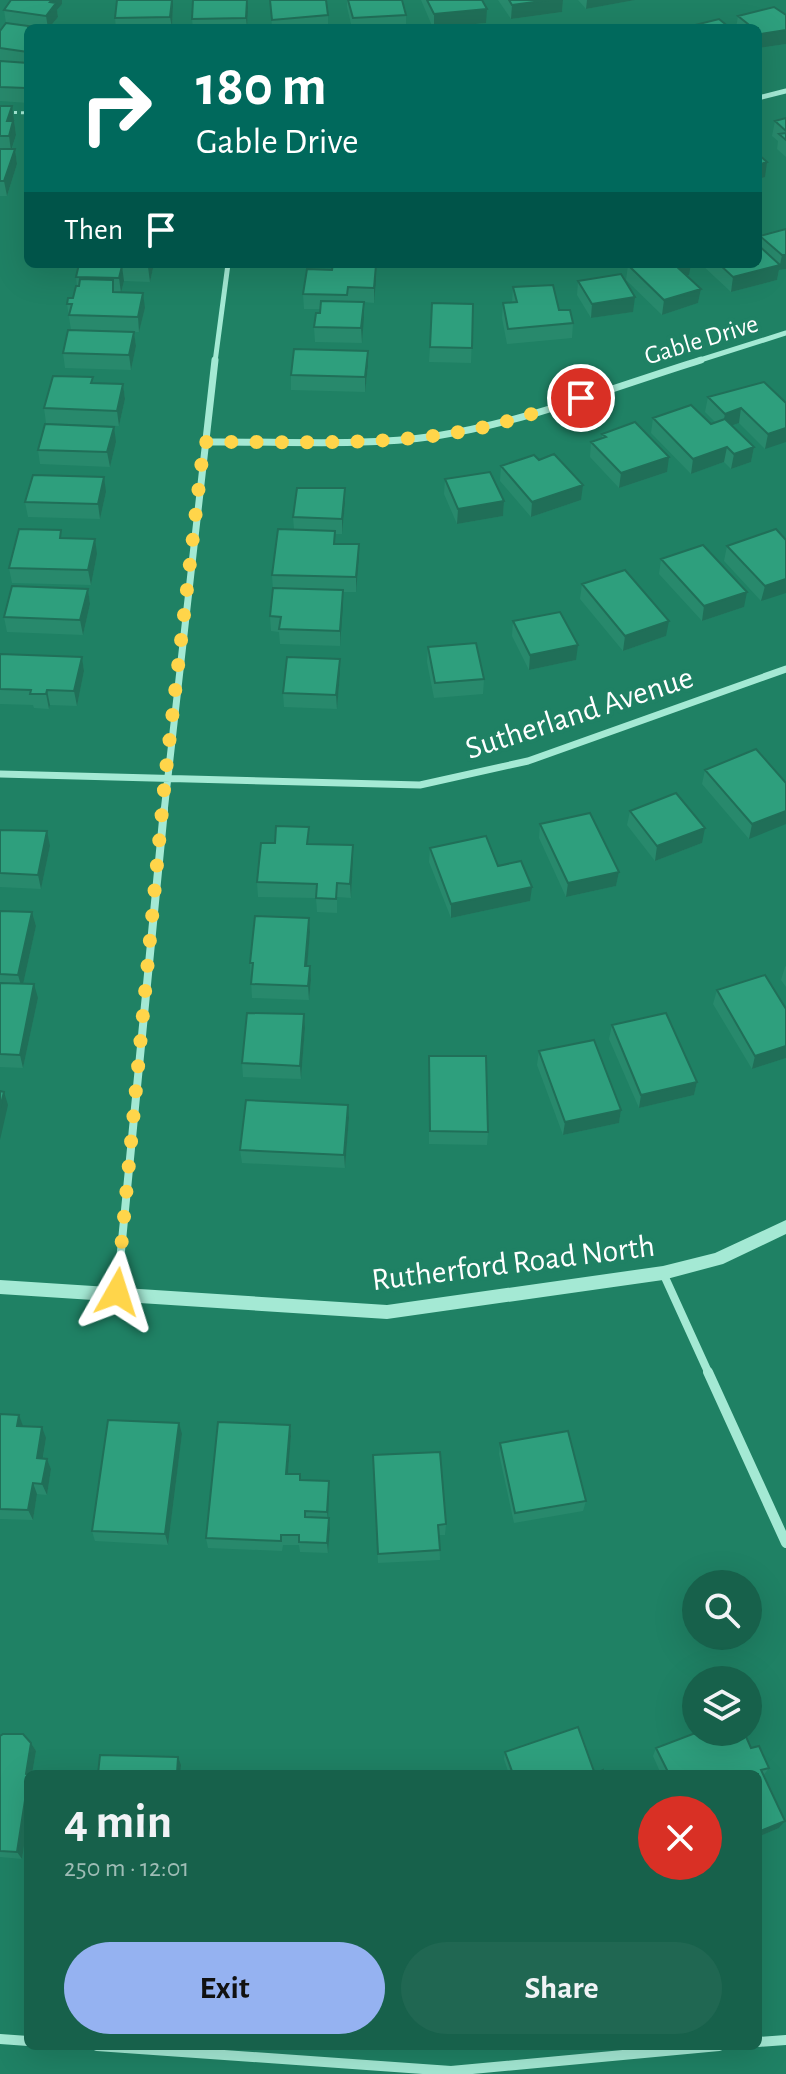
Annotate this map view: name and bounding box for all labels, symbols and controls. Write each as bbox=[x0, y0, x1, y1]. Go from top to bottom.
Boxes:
icon: right bbox=[64, 56, 168, 160]
text: 180 m bbox=[196, 59, 327, 115]
text: Gable Drive bbox=[196, 124, 359, 160]
icon: arrive bbox=[139, 208, 183, 252]
text: Then bbox=[64, 215, 123, 245]
street label: Gable Drive bbox=[641, 310, 761, 370]
pin bbox=[547, 364, 615, 432]
icon: arrive bbox=[559, 376, 603, 420]
street label: Sutherland Avenue bbox=[461, 661, 697, 765]
street label: Rutherford Road North bbox=[370, 1230, 656, 1296]
position arrow bbox=[75, 1250, 159, 1334]
map controls bbox=[682, 1570, 762, 1746]
button: search bbox=[682, 1570, 762, 1650]
button: layers bbox=[682, 1666, 762, 1746]
button: close bbox=[638, 1796, 722, 1880]
text: 4 min bbox=[64, 1799, 172, 1847]
text: 250 m · 12:01 bbox=[64, 1855, 189, 1881]
button: Exit bbox=[64, 1942, 385, 2034]
button: Share bbox=[401, 1942, 722, 2034]

